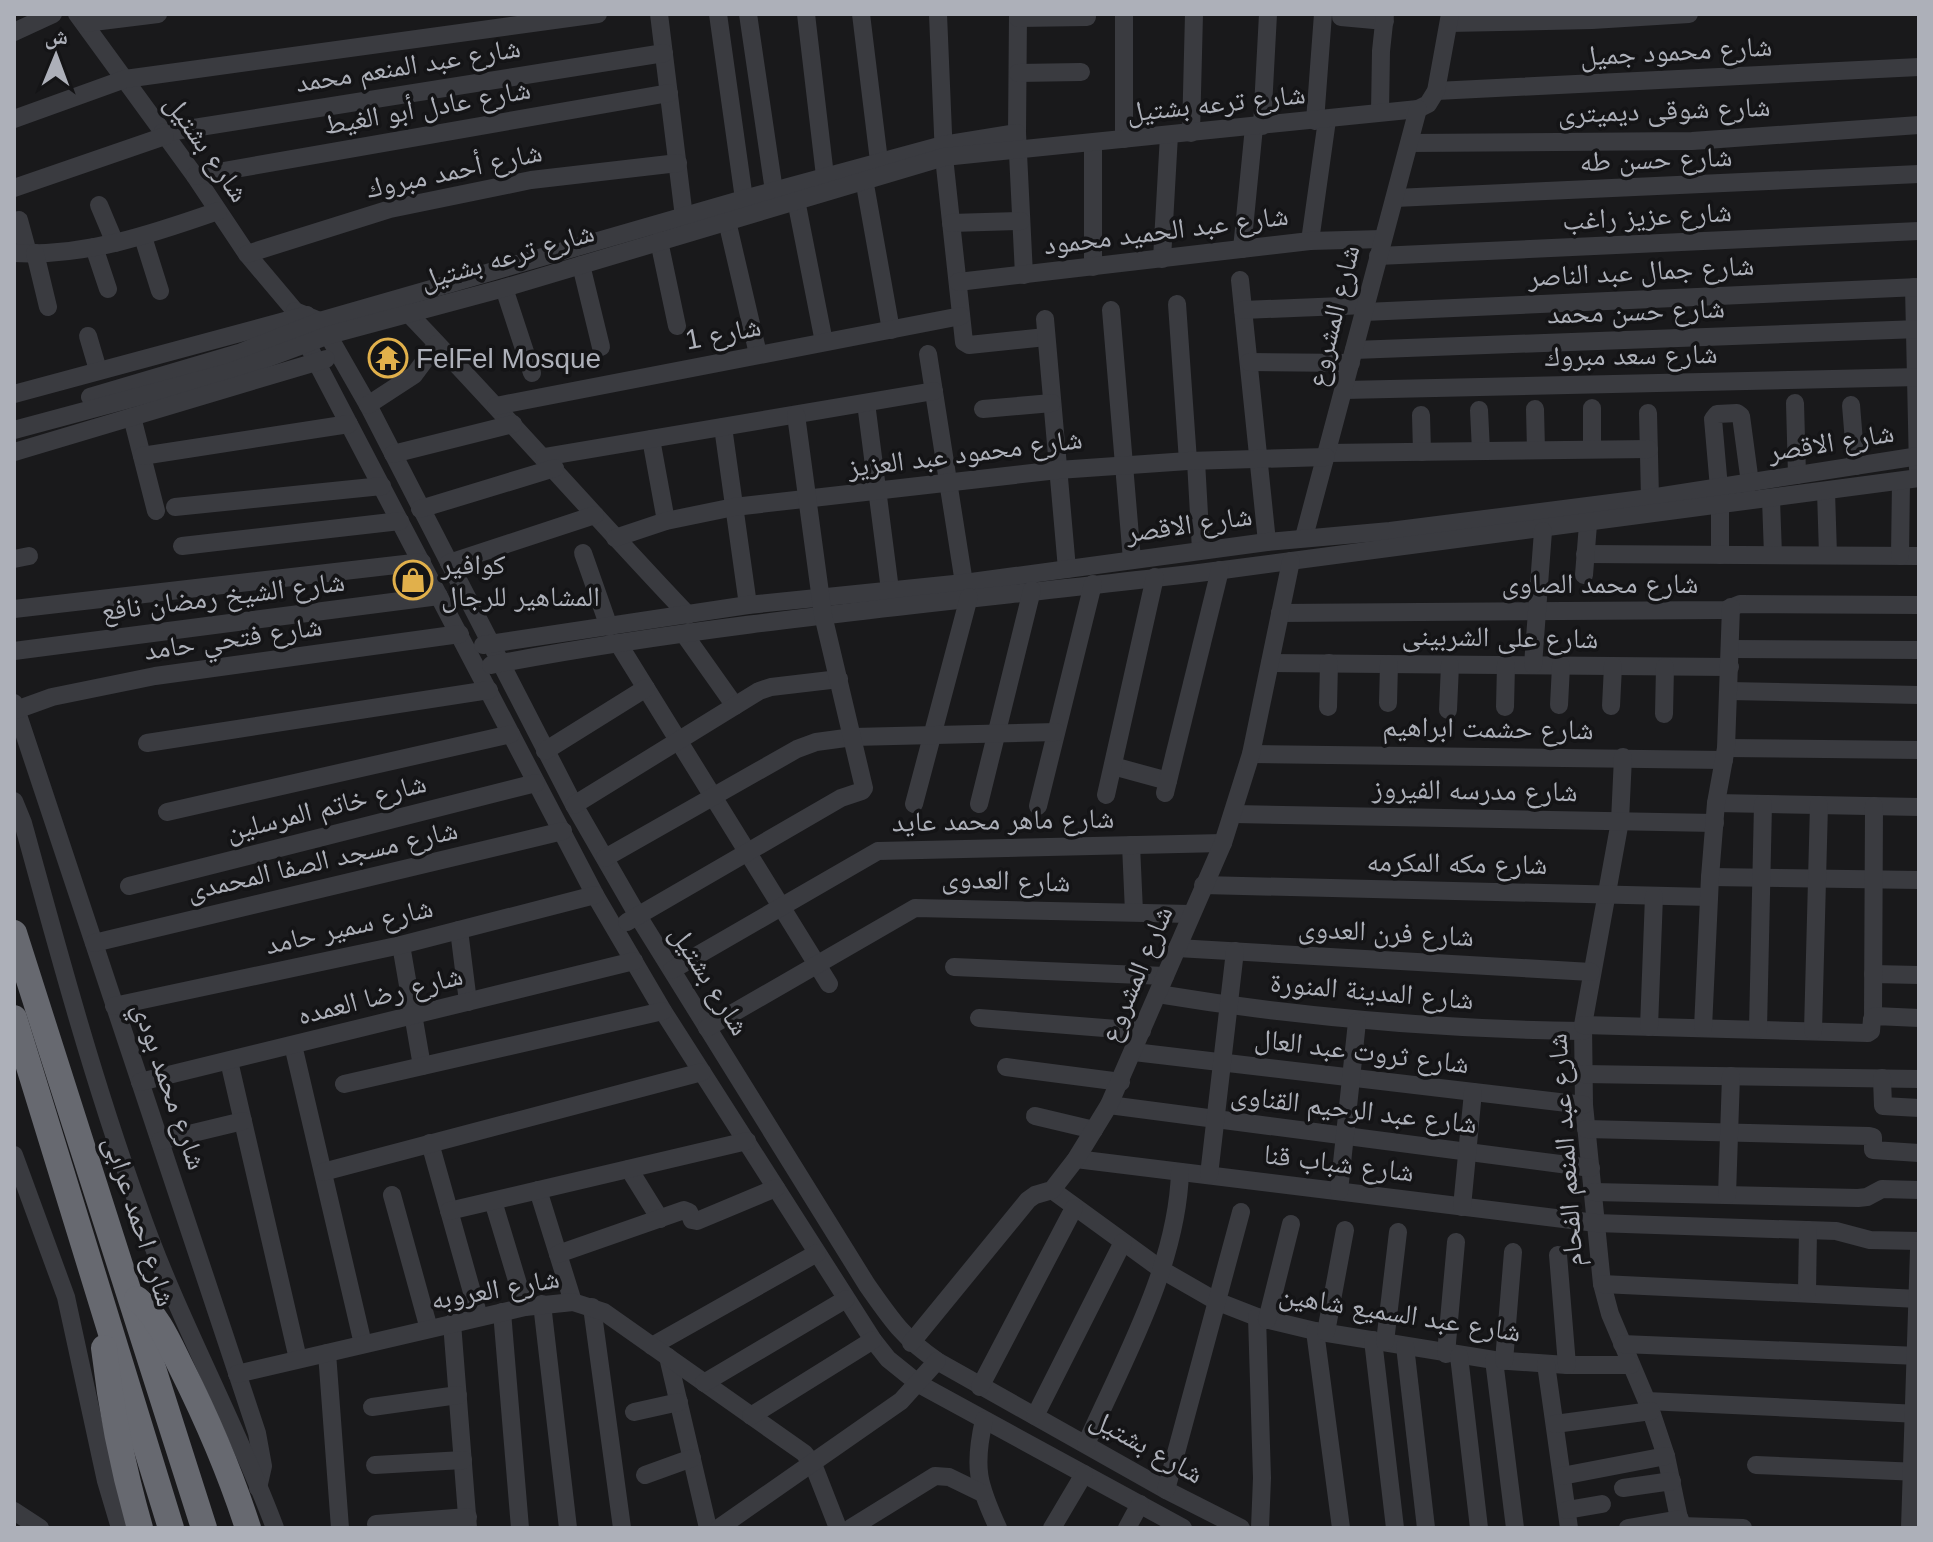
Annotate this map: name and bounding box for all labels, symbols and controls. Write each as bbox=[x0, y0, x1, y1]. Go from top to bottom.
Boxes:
north arrow bbox=[16, 16, 96, 96]
text: ش bbox=[44, 24, 68, 50]
street label: شارع محمود جميل bbox=[1579, 30, 1773, 74]
street label: شارع عبد المنعم محمد bbox=[293, 32, 523, 101]
street label: شارع عادل أبو الغيط bbox=[321, 72, 533, 142]
street label: شارع ترعه بشتيل bbox=[1125, 78, 1307, 130]
street label: شارع بشتيل bbox=[157, 88, 255, 209]
street label: شارع شوقى ديميترى bbox=[1557, 91, 1771, 131]
street label: شارع أحمد مبروك bbox=[363, 135, 545, 206]
street label: شارع حسن طه bbox=[1579, 141, 1733, 179]
street label: شارع عزيز راغب bbox=[1561, 196, 1733, 238]
street label: شارع عبد الحميد محمود bbox=[1042, 200, 1290, 262]
street label: شارع ترعه بشتيل bbox=[416, 216, 598, 298]
street label: شارع المشروع bbox=[1300, 242, 1368, 391]
street label: شارع جمال عبد الناصر bbox=[1526, 250, 1755, 294]
street label: شارع حسن محمد bbox=[1547, 292, 1725, 332]
street label: شارع 1 bbox=[682, 310, 764, 357]
temple icon: FelFel Mosque bbox=[367, 337, 409, 379]
street label: شارع سعد مبروك bbox=[1544, 338, 1718, 374]
place label: FelFel Mosque bbox=[416, 343, 601, 374]
street label: شارع الاقصر bbox=[1765, 417, 1896, 469]
street label: شارع محمود عبد العزيز bbox=[845, 423, 1084, 485]
street label: شارع الاقصر bbox=[1123, 500, 1254, 550]
place label: كوافير المشاهير للرجال bbox=[440, 549, 600, 613]
shop icon: كوافير المشاهير للرجال bbox=[392, 559, 434, 601]
street label: شارع الشيخ رمضان نافع bbox=[99, 566, 347, 628]
street label: شارع محمد الصاوى bbox=[1502, 568, 1698, 601]
street label: شارع فتحي حامد bbox=[142, 610, 325, 673]
street label: شارع على الشربينى bbox=[1401, 620, 1599, 656]
street label: شارع حشمت ابراهيم bbox=[1382, 711, 1594, 748]
street label: شارع خاتم المرسلين bbox=[223, 767, 430, 850]
street label: شارع مدرسه الفيروز bbox=[1371, 773, 1578, 809]
street label: شارع ماهر محمد عايد bbox=[892, 803, 1114, 839]
street label: شارع مسجد الصفا المحمدى bbox=[184, 814, 461, 908]
street label: شارع مكه المكرمه bbox=[1366, 846, 1548, 882]
street label: شارع العدوى bbox=[941, 862, 1071, 900]
street label: شارع سمير حامد bbox=[262, 892, 436, 962]
street label: شارع المشروع bbox=[1093, 901, 1180, 1048]
street label: شارع فرن العدوى bbox=[1297, 912, 1475, 954]
street label: شارع بشتيل bbox=[662, 919, 756, 1042]
street label: شارع رضا العمده bbox=[294, 960, 466, 1032]
street label: شارع المدينة المنورة bbox=[1269, 967, 1475, 1017]
street label: شارع محمد بودي bbox=[120, 998, 213, 1176]
street label: شارع ثروت عبد العال bbox=[1253, 1022, 1471, 1082]
street label: شارع عبد المنعم الفحام bbox=[1541, 1032, 1592, 1268]
street label: شارع عبد الرحيم القناوى bbox=[1229, 1079, 1479, 1142]
street label: شارع احمد عرابى bbox=[96, 1132, 182, 1311]
street label: شارع شباب قنا bbox=[1262, 1138, 1416, 1190]
street label: شارع العروبه bbox=[428, 1262, 562, 1318]
street label: شارع عبد السميع شاهين bbox=[1277, 1279, 1523, 1349]
street label: شارع بشتيل bbox=[1084, 1402, 1209, 1491]

